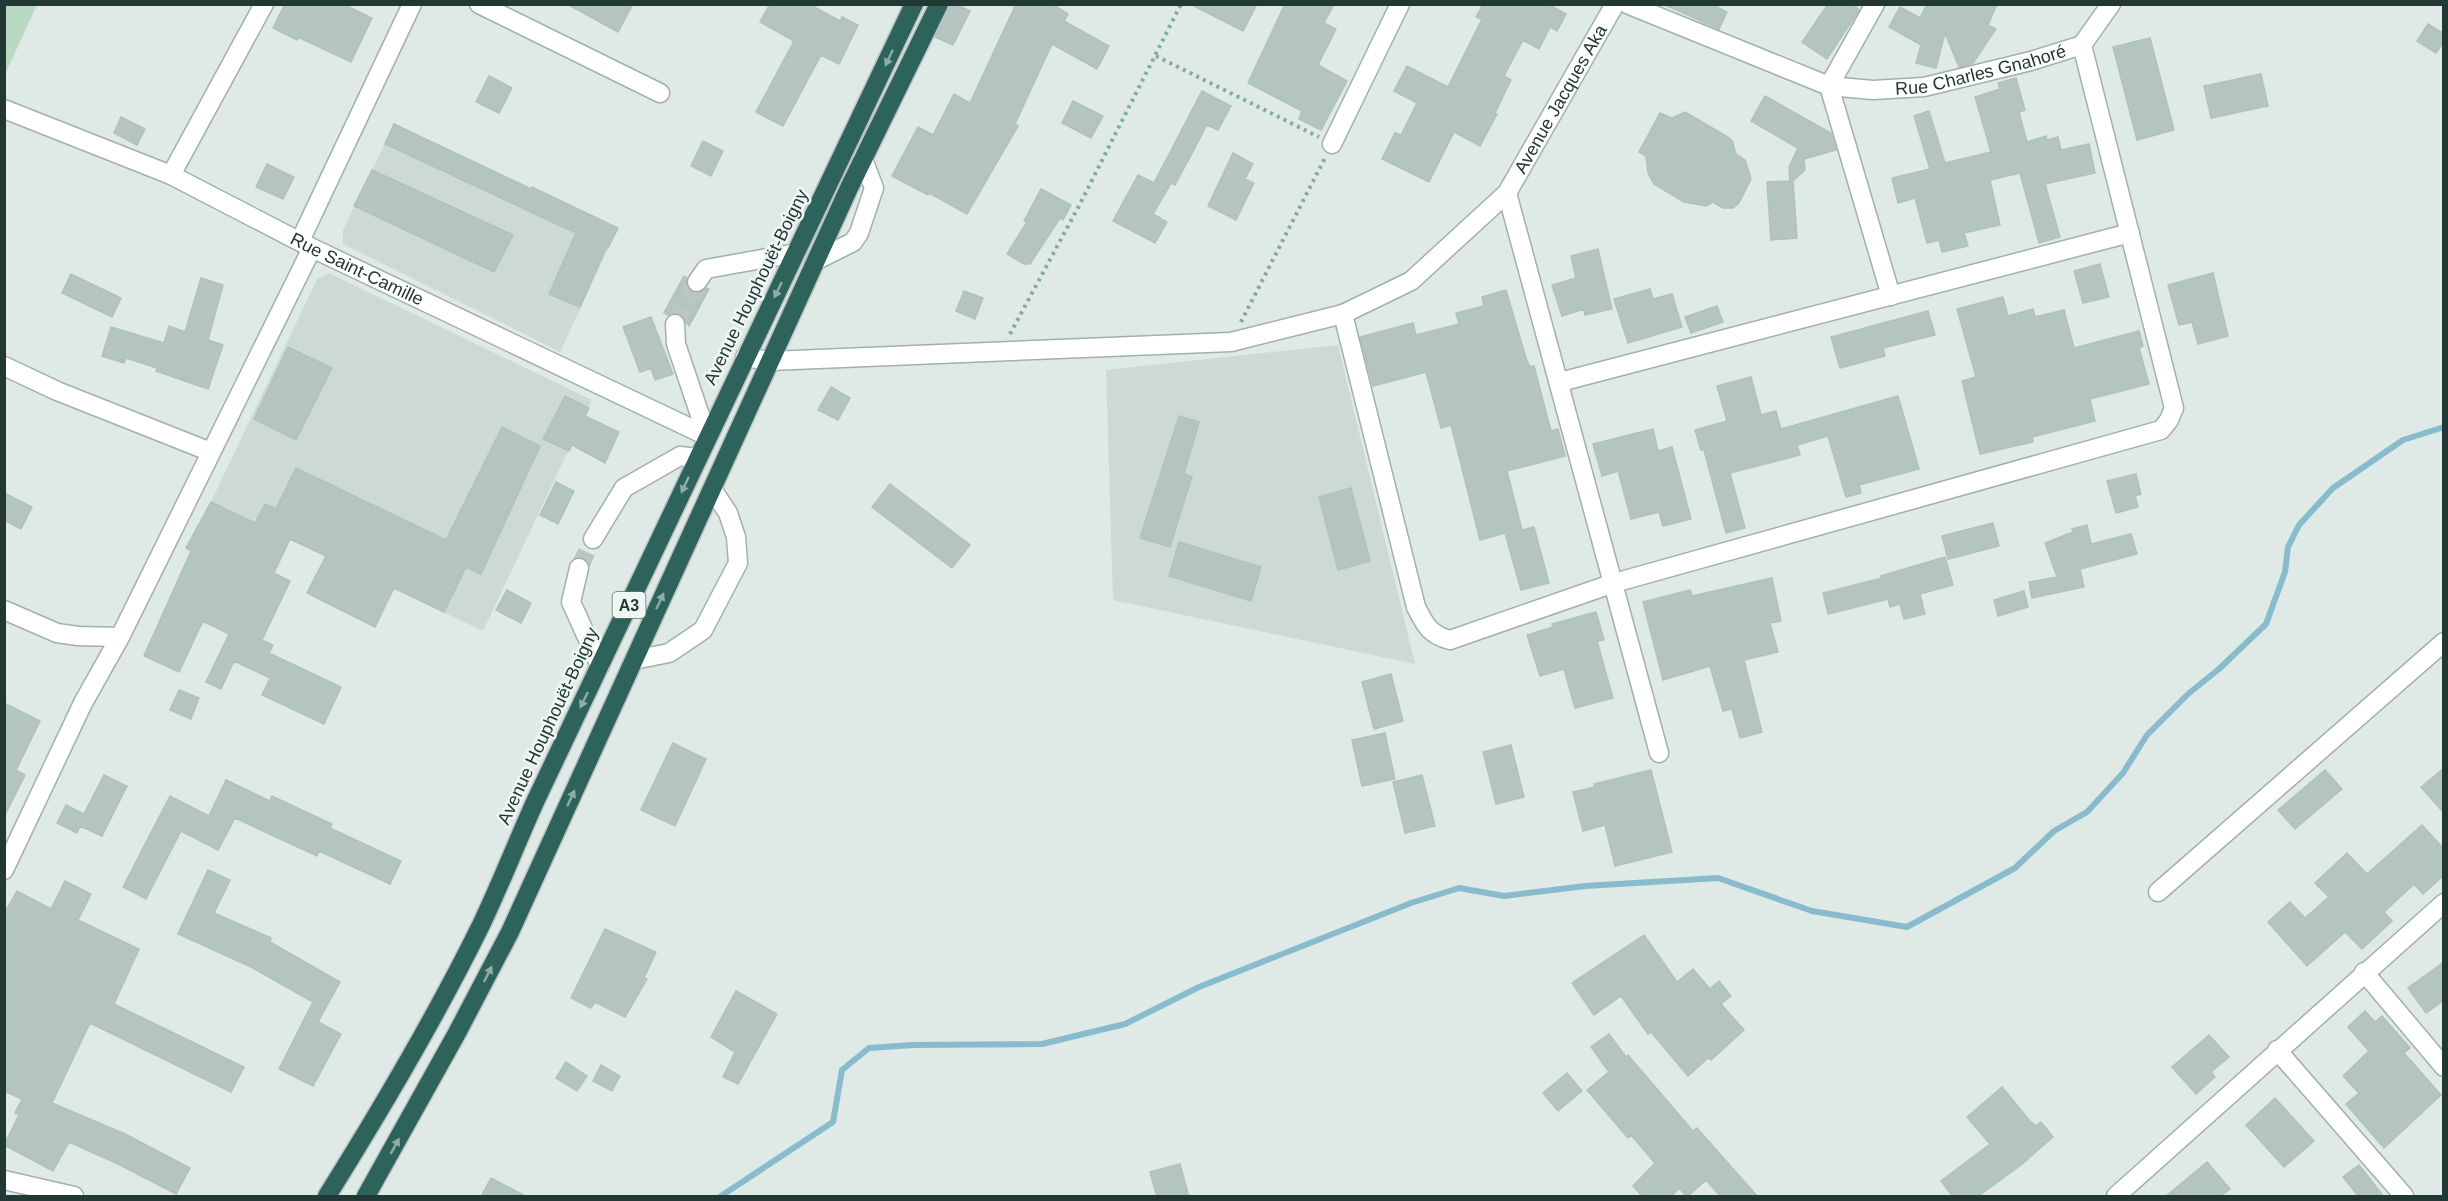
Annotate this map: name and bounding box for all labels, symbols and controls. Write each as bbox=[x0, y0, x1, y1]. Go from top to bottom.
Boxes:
street label: Avenue Jacques Aka bbox=[1510, 21, 1611, 177]
street label: Rue Charles Gnahoré bbox=[1895, 41, 2069, 99]
one-way arrow bbox=[884, 49, 894, 67]
street label: Avenue Houphouët-Boigny bbox=[700, 186, 812, 388]
street label: Rue Saint-Camille bbox=[287, 229, 427, 310]
one-way arrow bbox=[773, 282, 782, 299]
one-way arrow bbox=[680, 477, 689, 494]
road number: A3 bbox=[612, 592, 646, 618]
one-way arrow bbox=[656, 593, 665, 610]
street label: Avenue Houphouët-Boigny bbox=[494, 624, 602, 828]
one-way arrow bbox=[579, 691, 588, 708]
one-way arrow bbox=[566, 789, 575, 806]
one-way arrow bbox=[483, 966, 492, 983]
one-way arrow bbox=[390, 1138, 401, 1154]

